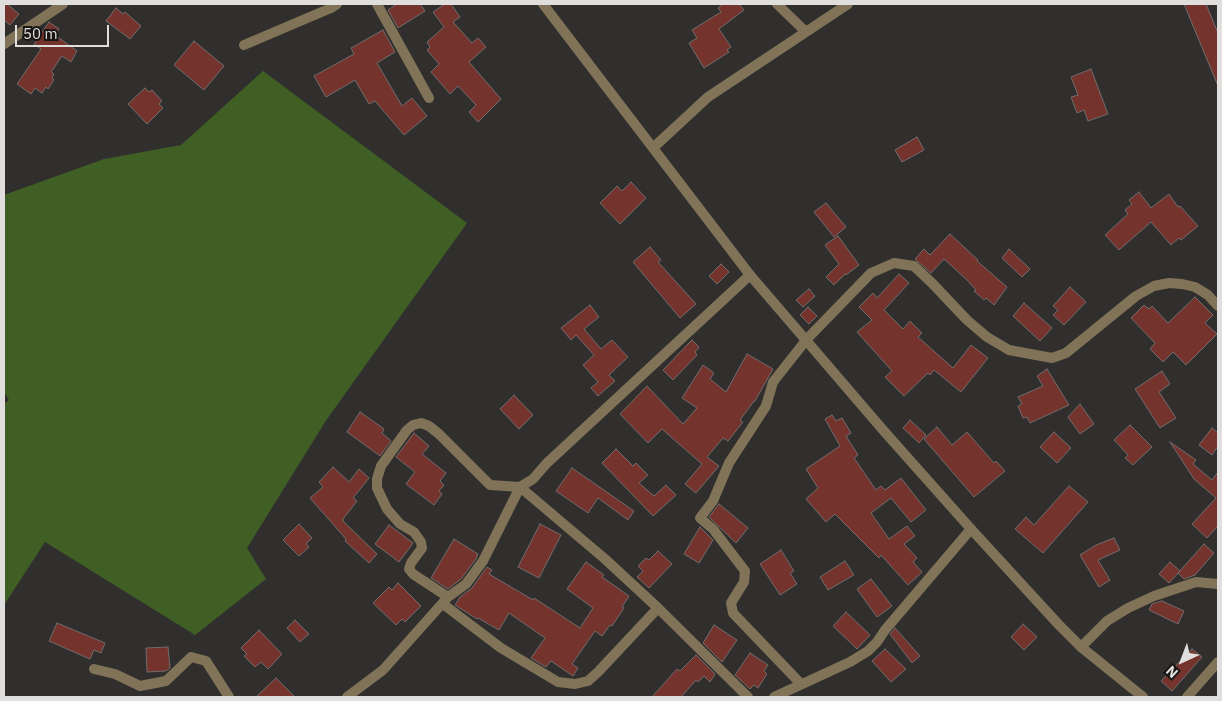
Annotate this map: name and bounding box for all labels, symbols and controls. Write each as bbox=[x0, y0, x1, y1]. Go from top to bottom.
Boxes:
scale bar bbox=[18, 15, 111, 47]
text: 50 m bbox=[23, 24, 58, 43]
north arrow bbox=[1157, 636, 1207, 686]
text: N bbox=[1162, 662, 1182, 682]

